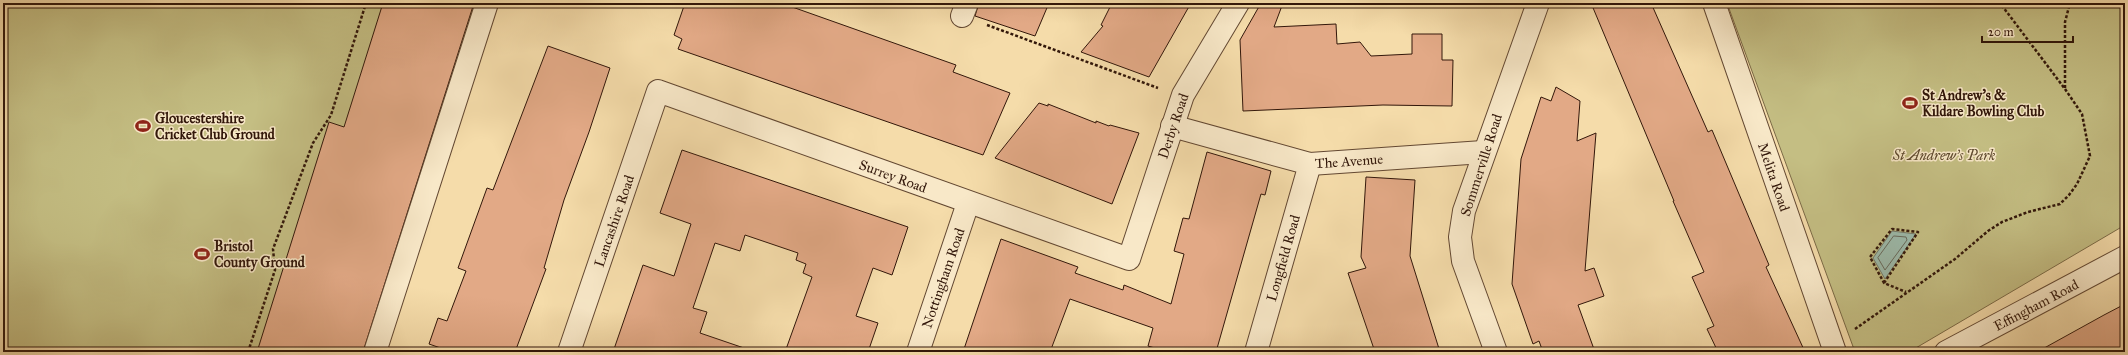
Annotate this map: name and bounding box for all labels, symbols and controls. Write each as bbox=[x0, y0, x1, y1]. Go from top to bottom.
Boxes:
scale bar bbox=[1982, 18, 2073, 44]
text: 20 m bbox=[1988, 25, 2014, 39]
place label: St Andrew's & Kildare Bowling Club bbox=[1922, 87, 2044, 121]
street label: Derby Road bbox=[1154, 91, 1193, 161]
sports icon: St Andrew's & Kildare Bowling Club bbox=[1901, 94, 1919, 112]
place label: Gloucestershire Cricket Club Ground bbox=[155, 110, 276, 143]
street label: Sommerville Road bbox=[1457, 112, 1506, 219]
sports icon: Gloucestershire Cricket Club Ground bbox=[134, 117, 152, 135]
street label: Melita Road bbox=[1754, 141, 1793, 214]
park label: St Andrew's Park bbox=[1892, 147, 1996, 164]
street label: The Avenue bbox=[1314, 151, 1384, 172]
street label: Surrey Road bbox=[857, 156, 929, 197]
street label: Lancashire Road bbox=[591, 173, 638, 269]
street label: Longfield Road bbox=[1263, 213, 1304, 303]
street label: Nottingham Road bbox=[918, 226, 969, 331]
place label: Bristol County Ground bbox=[214, 238, 306, 272]
sports icon: Bristol County Ground bbox=[193, 245, 211, 263]
street label: Effingham Road bbox=[1991, 276, 2082, 335]

